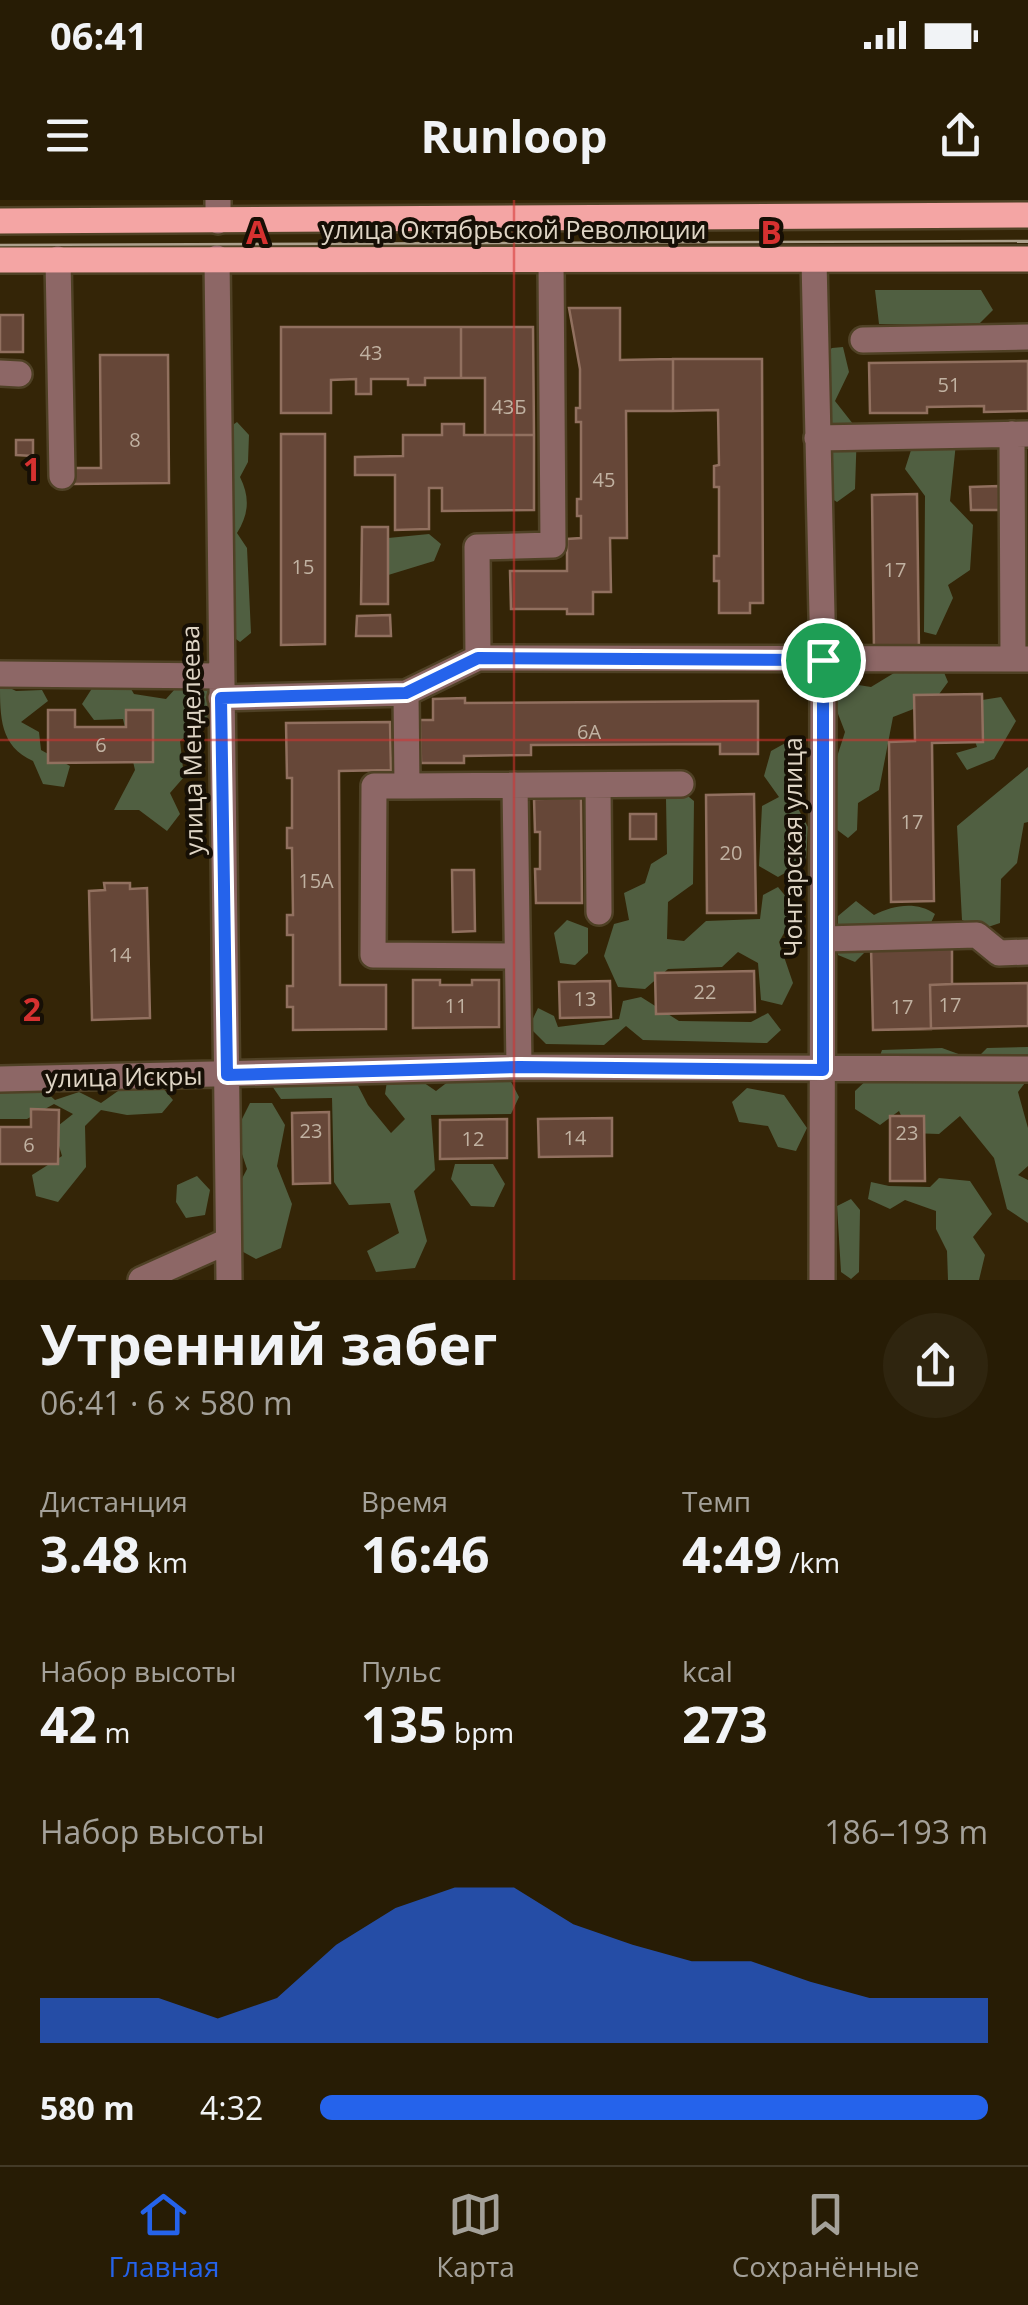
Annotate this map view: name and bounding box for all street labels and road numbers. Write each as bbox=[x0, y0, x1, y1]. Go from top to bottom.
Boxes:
street label: улица Октябрьской Революции bbox=[322, 212, 706, 246]
street label: улица Менделеева bbox=[172, 625, 210, 855]
street label: Чонгарская улица bbox=[775, 737, 809, 957]
street label: улица Искры bbox=[45, 1058, 203, 1094]

